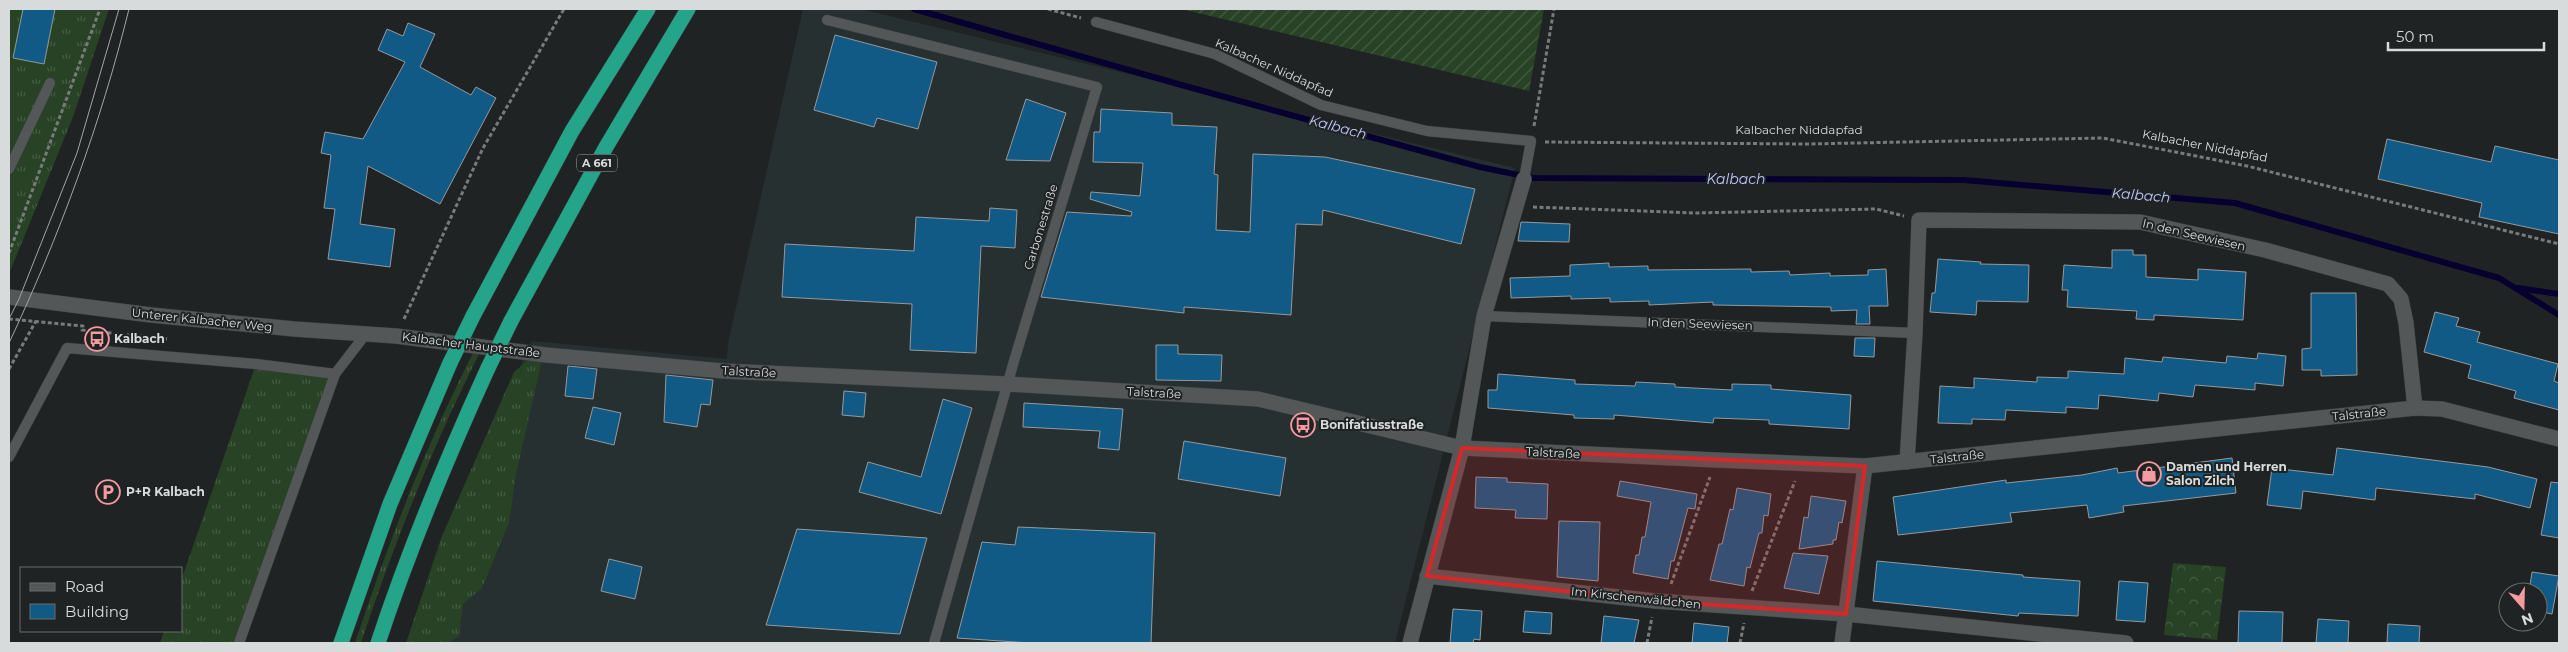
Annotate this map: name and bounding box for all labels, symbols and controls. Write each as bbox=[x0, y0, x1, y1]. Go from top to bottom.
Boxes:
scale bar bbox=[2388, 20, 2544, 52]
text: 50 m bbox=[2396, 27, 2434, 46]
street label: Kalbacher Niddapfad bbox=[1213, 35, 1335, 100]
water label: Kalbach bbox=[1307, 111, 1369, 143]
street label: Kalbacher Niddapfad bbox=[1735, 122, 1863, 137]
street label: Kalbacher Niddapfad bbox=[2141, 126, 2269, 165]
road number: A 661 bbox=[577, 154, 617, 172]
water label: Kalbach bbox=[1706, 170, 1766, 188]
street label: Carbonestraße bbox=[1020, 182, 1061, 271]
water label: Kalbach bbox=[2111, 183, 2171, 207]
street label: In den Seewiesen bbox=[2141, 215, 2247, 254]
street label: Unterer Kalbacher Weg bbox=[131, 305, 273, 334]
street label: In den Seewiesen bbox=[1647, 314, 1753, 333]
bus stop icon: Kalbach bbox=[84, 326, 110, 352]
street label: Kalbacher Hauptstraße bbox=[401, 329, 541, 360]
place label: Kalbach bbox=[114, 331, 165, 346]
street label: Talstraße bbox=[722, 363, 777, 380]
street label: Talstraße bbox=[1127, 384, 1182, 401]
street label: Talstraße bbox=[2331, 403, 2387, 424]
bus stop icon: Bonifatiusstraße bbox=[1290, 412, 1316, 438]
place label: Bonifatiusstraße bbox=[1320, 417, 1424, 432]
street label: Talstraße bbox=[1526, 444, 1581, 461]
street label: Talstraße bbox=[1929, 446, 1985, 467]
place label: Damen und Herren Salon Zilch bbox=[2166, 459, 2287, 488]
shop icon: Damen und Herren Salon Zilch bbox=[2136, 461, 2162, 487]
parking icon: P+R Kalbach bbox=[95, 479, 121, 505]
place label: P+R Kalbach bbox=[126, 484, 205, 499]
legend bbox=[20, 567, 182, 632]
text: Road bbox=[65, 577, 104, 596]
north arrow bbox=[2498, 582, 2548, 632]
street label: Im Kirschenwäldchen bbox=[1570, 583, 1702, 612]
text: Building bbox=[65, 602, 129, 621]
text: N bbox=[2519, 609, 2536, 630]

